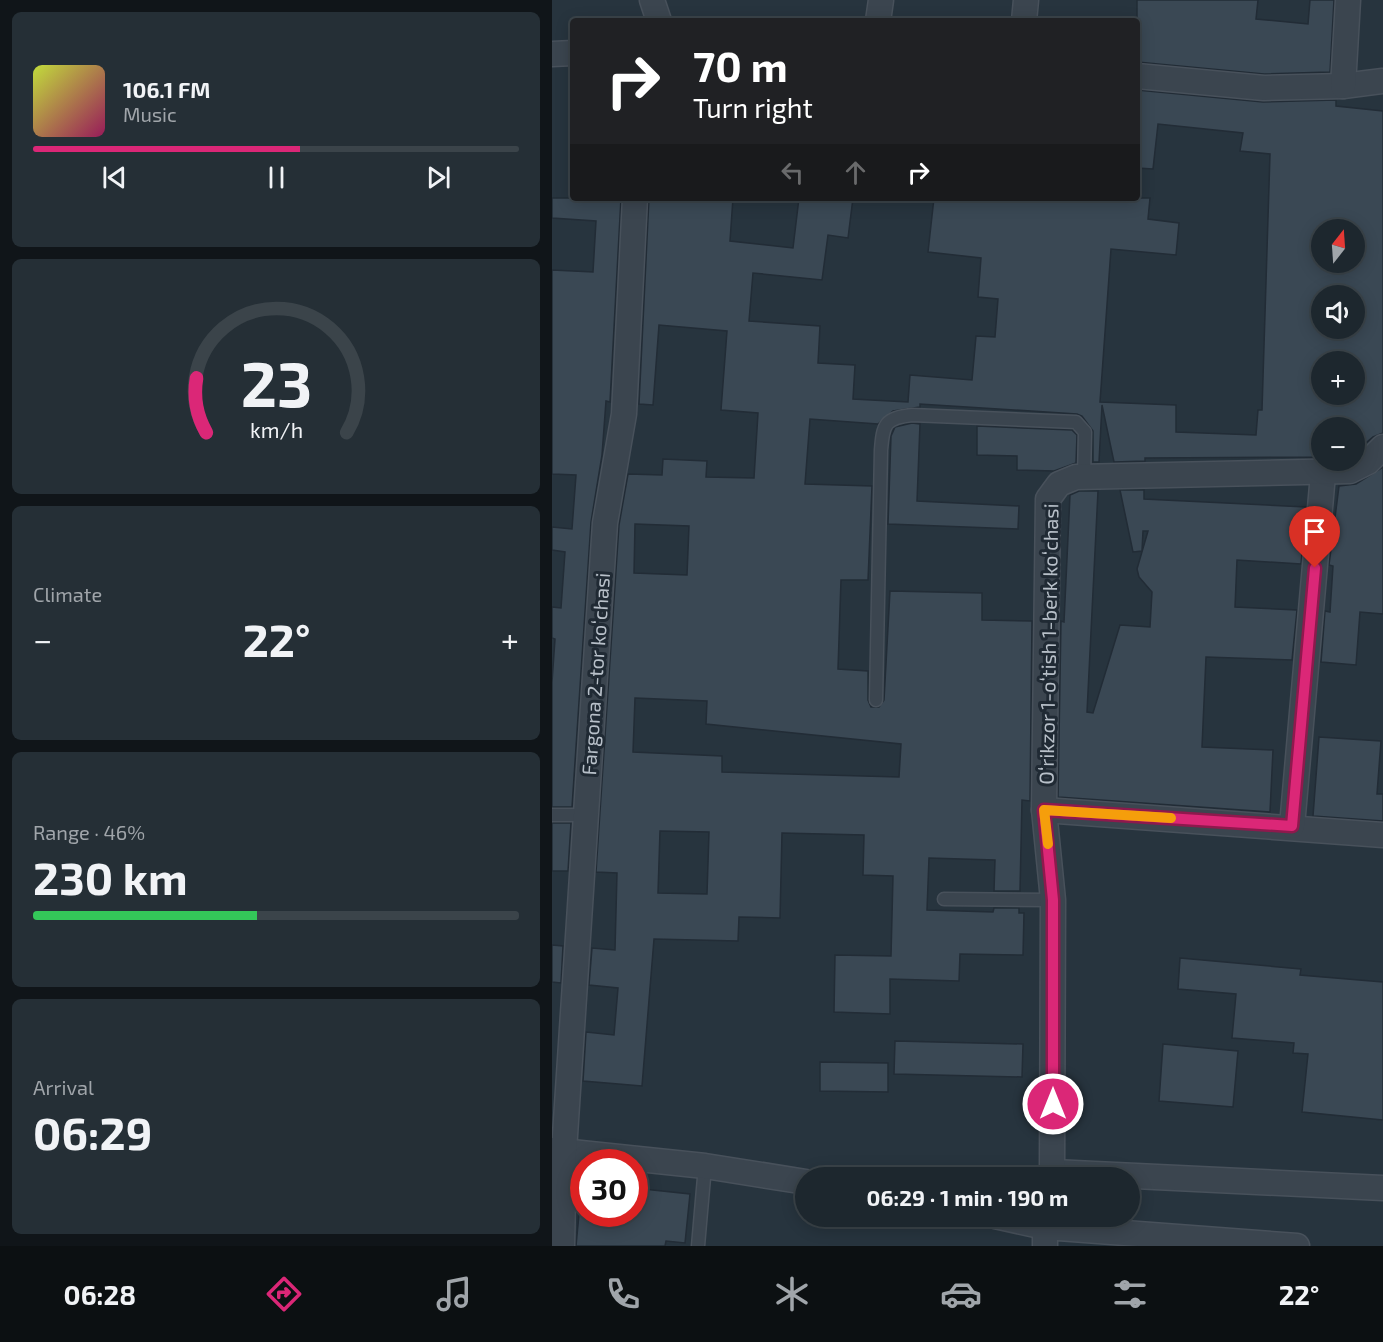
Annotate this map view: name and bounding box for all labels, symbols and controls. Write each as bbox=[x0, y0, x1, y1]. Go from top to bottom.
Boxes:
text: 70 m bbox=[693, 40, 788, 90]
icon: right bbox=[594, 42, 672, 120]
text: 106.1 FM bbox=[123, 76, 210, 102]
text: Turn right bbox=[693, 91, 813, 123]
text: Music bbox=[123, 102, 177, 126]
icon: left bbox=[776, 156, 809, 189]
icon: ahead bbox=[839, 156, 872, 189]
icon: right bbox=[902, 156, 935, 189]
icon: previous bbox=[98, 161, 131, 194]
icon: pause bbox=[260, 161, 293, 194]
icon: next bbox=[422, 161, 455, 194]
north arrow bbox=[1311, 219, 1365, 273]
map controls bbox=[1311, 219, 1365, 471]
button: sound bbox=[1311, 285, 1365, 339]
text: 23 bbox=[240, 345, 312, 420]
button: + bbox=[1311, 351, 1365, 405]
button: − bbox=[1311, 417, 1365, 471]
text: km/h bbox=[249, 418, 303, 443]
street label: Oʻrikzor 1-oʻtish 1-berk koʻchasi bbox=[1034, 503, 1062, 785]
pin bbox=[1289, 506, 1340, 568]
icon: arrive bbox=[1298, 515, 1331, 548]
street label: Fargona 2-tor koʻchasi bbox=[576, 572, 614, 776]
text: Climate bbox=[33, 582, 102, 606]
text: 22° bbox=[243, 612, 310, 666]
text: − bbox=[33, 619, 52, 659]
text: + bbox=[501, 619, 519, 659]
text: Range · 46% bbox=[33, 820, 145, 844]
text: 230 km bbox=[33, 850, 188, 904]
position arrow bbox=[1021, 1072, 1085, 1136]
text: Arrival bbox=[33, 1075, 94, 1099]
text: 06:29 bbox=[33, 1105, 152, 1159]
speed limit sign: 30 bbox=[570, 1149, 648, 1227]
text: 06:29 · 1 min · 190 m bbox=[867, 1184, 1068, 1210]
icon: directions bbox=[263, 1273, 305, 1315]
icon: music bbox=[433, 1273, 475, 1315]
icon: phone bbox=[602, 1273, 644, 1315]
icon: climate bbox=[771, 1273, 813, 1315]
icon: car bbox=[940, 1273, 982, 1315]
icon: filters bbox=[1109, 1273, 1151, 1315]
text: 06:28 bbox=[64, 1278, 136, 1310]
text: 22° bbox=[1279, 1278, 1319, 1310]

